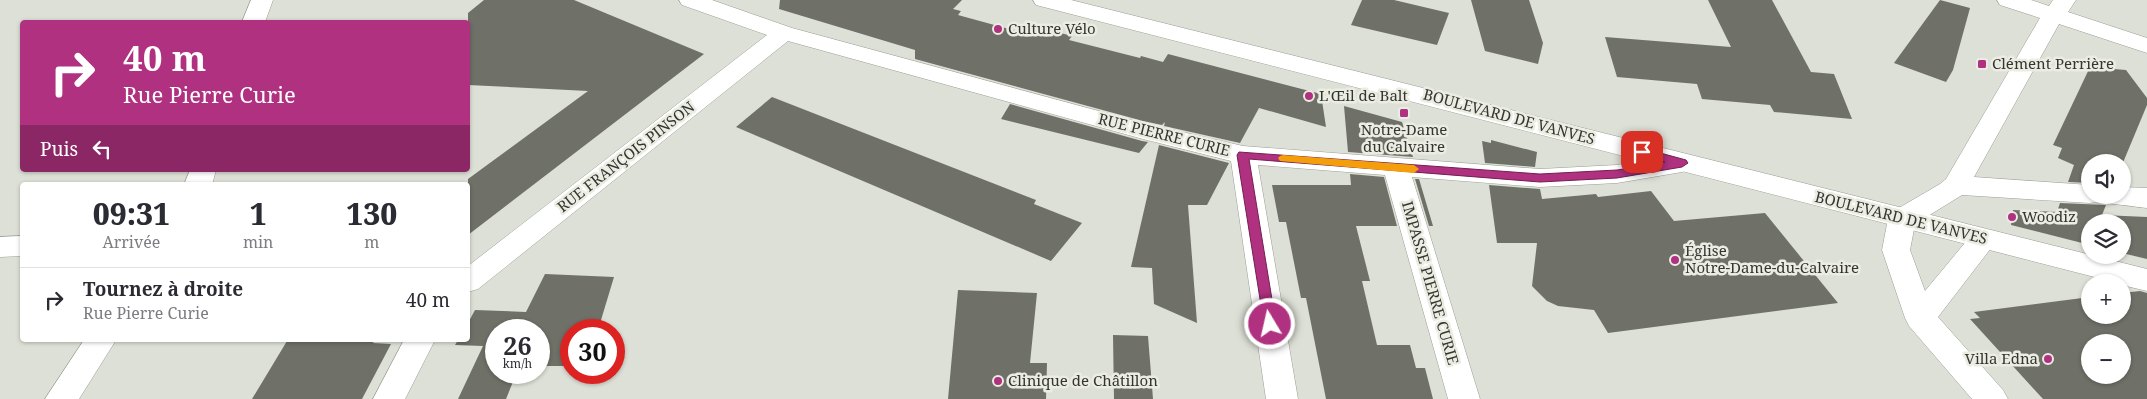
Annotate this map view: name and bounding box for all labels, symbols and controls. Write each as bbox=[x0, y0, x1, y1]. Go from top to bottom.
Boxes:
place label: Culture Vélo bbox=[1008, 18, 1096, 38]
marker: Culture Vélo bbox=[992, 23, 1004, 35]
text: 40 m bbox=[123, 34, 206, 81]
icon: right bbox=[40, 40, 105, 105]
place label: Clément Perrière bbox=[1992, 53, 2114, 73]
marker: Clément Perrière bbox=[1976, 58, 1988, 70]
text: Rue Pierre Curie bbox=[123, 79, 296, 109]
street label: BOULEVARD DE VANVES bbox=[1421, 83, 1597, 149]
place label: L'Œil de Balt bbox=[1319, 85, 1408, 105]
marker: L'Œil de Balt bbox=[1303, 90, 1315, 102]
street label: RUE FRANÇOIS PINSON bbox=[553, 96, 699, 216]
marker: Notre-Dame du Calvaire bbox=[1398, 107, 1410, 119]
street label: RUE PIERRE CURIE bbox=[1096, 108, 1232, 160]
place label: Notre-Dame du Calvaire bbox=[1361, 119, 1447, 156]
pin bbox=[1621, 131, 1663, 173]
icon: left bbox=[88, 135, 116, 163]
text: Puis bbox=[40, 136, 78, 162]
icon: arrive bbox=[1628, 138, 1656, 166]
map controls bbox=[2081, 154, 2131, 384]
button: sound bbox=[2081, 154, 2131, 204]
street label: BOULEVARD DE VANVES bbox=[1813, 186, 1990, 248]
text: 09:31 bbox=[93, 193, 170, 234]
text: 1 bbox=[250, 193, 267, 234]
text: 130 bbox=[346, 193, 397, 234]
street label: IMPASSE PIERRE CURIE bbox=[1398, 198, 1464, 367]
place label: Woodiz bbox=[2022, 206, 2076, 226]
marker: Woodiz bbox=[2006, 211, 2018, 223]
button: layers bbox=[2081, 214, 2131, 264]
text: Arrivée bbox=[103, 231, 160, 253]
text: min bbox=[243, 231, 273, 253]
text: m bbox=[364, 231, 379, 253]
place label: Église Notre-Dame-du-Calvaire bbox=[1685, 240, 1859, 277]
marker: Église Notre-Dame-du-Calvaire bbox=[1669, 254, 1681, 266]
button: + bbox=[2081, 274, 2131, 324]
text: Tournez à droite bbox=[83, 276, 243, 302]
icon: right bbox=[40, 286, 68, 314]
text: 40 m bbox=[406, 287, 450, 313]
position arrow bbox=[1243, 297, 1295, 349]
text: Rue Pierre Curie bbox=[83, 302, 209, 324]
speed limit sign: 30 bbox=[560, 319, 625, 384]
text: 26 bbox=[503, 328, 532, 362]
button: − bbox=[2081, 334, 2131, 384]
place label: Villa Edna bbox=[1965, 348, 2038, 368]
marker: Villa Edna bbox=[2042, 353, 2054, 365]
text: km/h bbox=[503, 355, 532, 372]
place label: Clinique de Châtillon bbox=[1008, 370, 1158, 390]
marker: Clinique de Châtillon bbox=[992, 375, 1004, 387]

